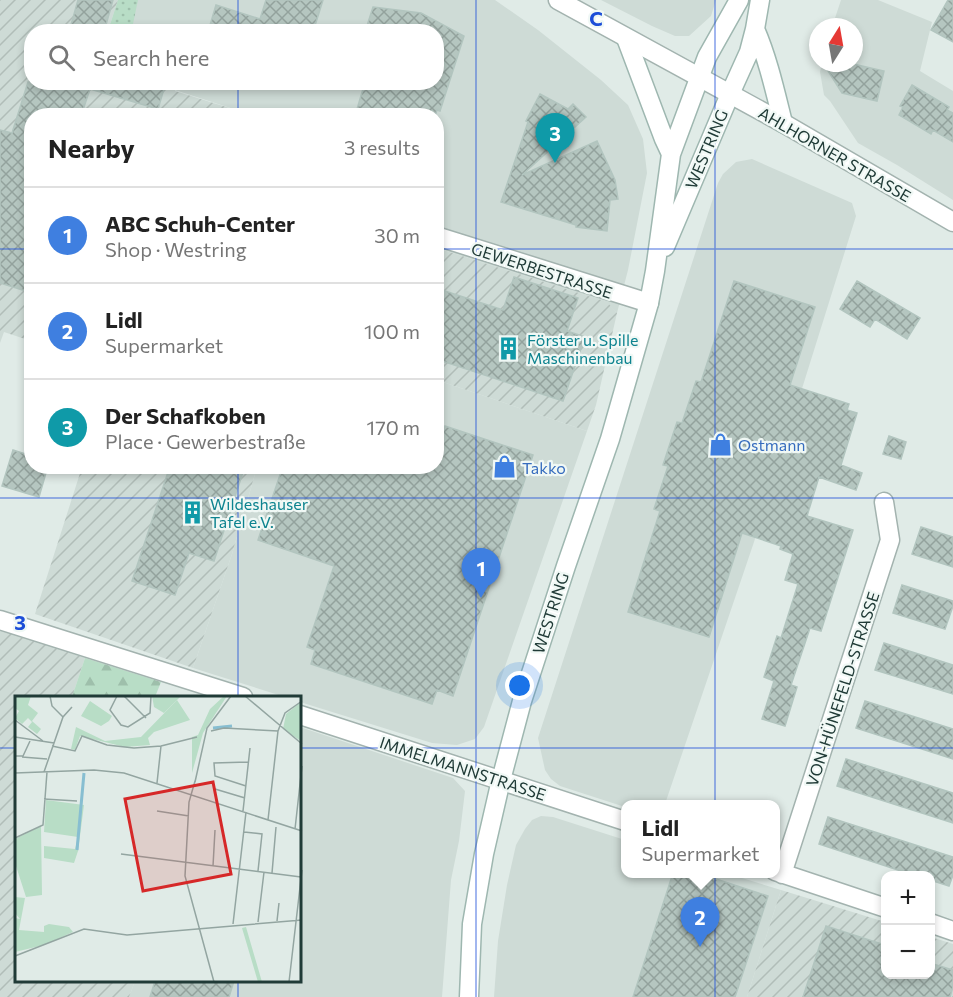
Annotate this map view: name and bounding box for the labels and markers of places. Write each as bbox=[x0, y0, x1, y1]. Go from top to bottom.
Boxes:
pin: 3 bbox=[536, 114, 574, 163]
place label: Förster u. Spille Maschinenbau bbox=[527, 330, 638, 367]
building icon: Förster u. Spille Maschinenbau bbox=[496, 335, 522, 361]
shop icon: Ostmann bbox=[707, 431, 733, 457]
place label: Ostmann bbox=[738, 435, 806, 454]
shop icon: Takko bbox=[491, 454, 517, 480]
place label: Takko bbox=[522, 458, 566, 477]
place label: Wildeshauser Tafel e.V. bbox=[210, 494, 309, 531]
building icon: Wildeshauser Tafel e.V. bbox=[179, 499, 205, 525]
pin: 1 bbox=[462, 548, 500, 598]
pin: 2 bbox=[680, 898, 720, 947]

